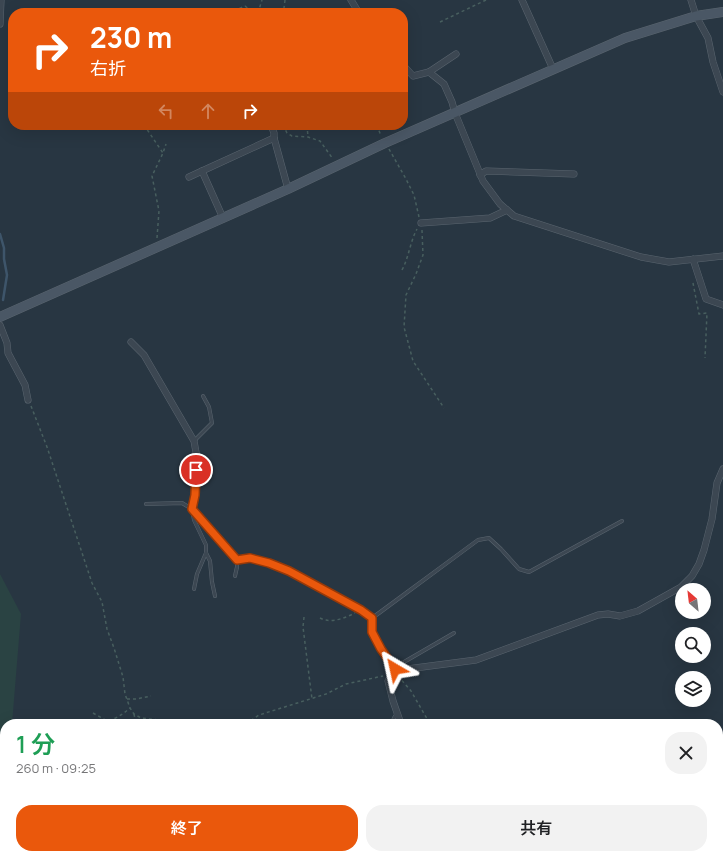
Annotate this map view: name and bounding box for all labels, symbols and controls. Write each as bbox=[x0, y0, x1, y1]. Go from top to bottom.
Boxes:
text: 230 m bbox=[90, 18, 172, 56]
icon: right bbox=[24, 24, 76, 76]
text: 右折 bbox=[90, 56, 126, 80]
icon: left bbox=[155, 100, 177, 122]
icon: ahead bbox=[197, 100, 219, 122]
icon: right bbox=[239, 100, 261, 122]
pin bbox=[179, 453, 213, 487]
icon: arrive bbox=[185, 459, 207, 481]
north arrow bbox=[675, 583, 711, 619]
map controls bbox=[675, 583, 711, 707]
button: search bbox=[675, 627, 711, 663]
position arrow bbox=[374, 648, 416, 690]
button: layers bbox=[675, 671, 711, 707]
text: 1 分 bbox=[16, 727, 55, 760]
button: close bbox=[665, 732, 707, 774]
text: 260 m · 09:25 bbox=[16, 759, 96, 777]
button: 終了 bbox=[16, 805, 358, 851]
button: 共有 bbox=[366, 805, 707, 851]

